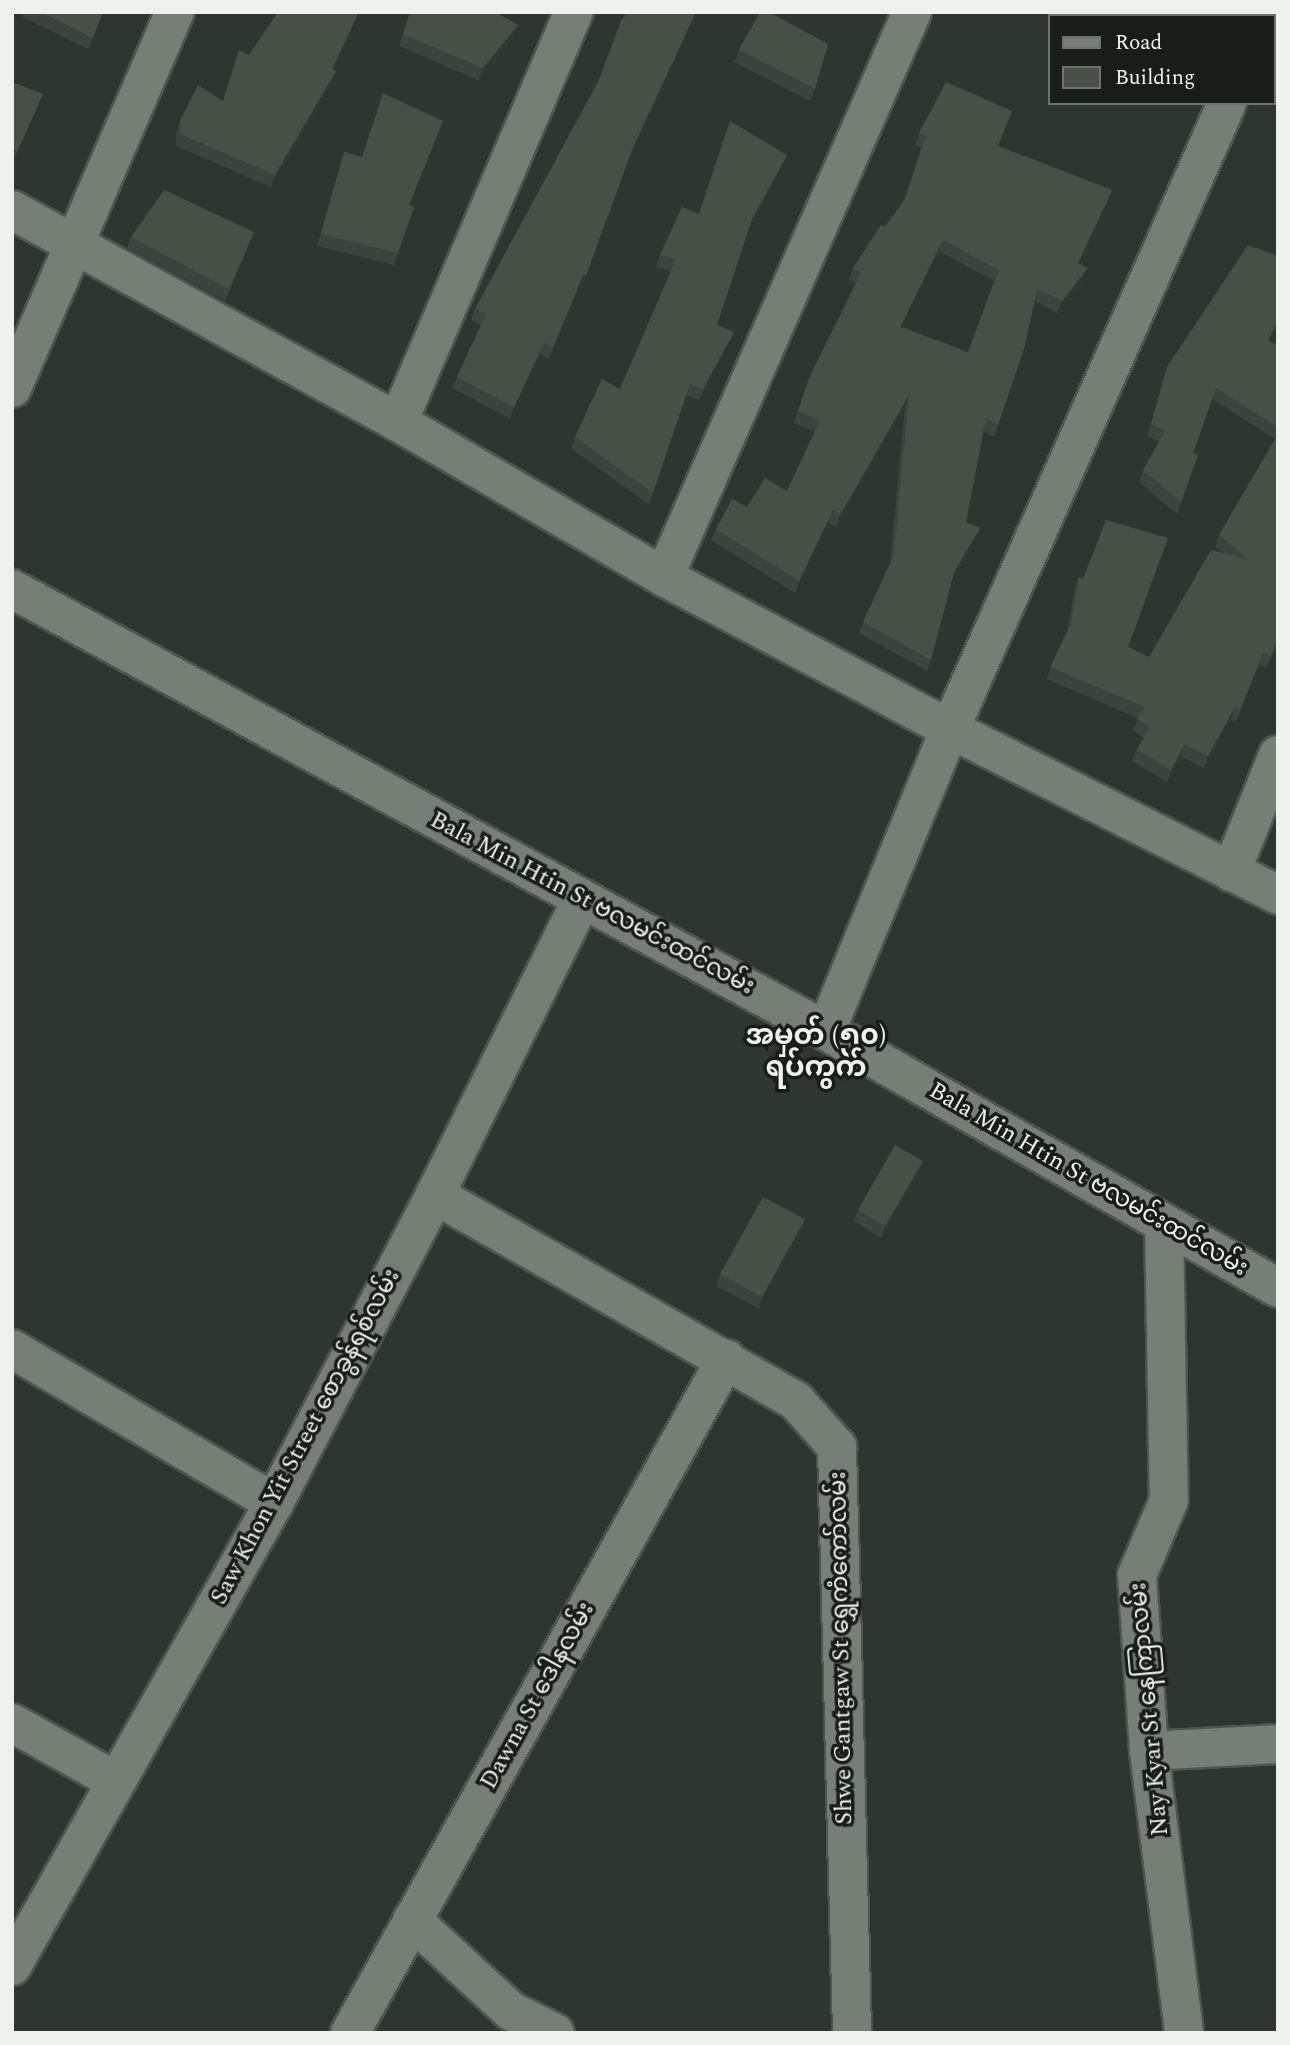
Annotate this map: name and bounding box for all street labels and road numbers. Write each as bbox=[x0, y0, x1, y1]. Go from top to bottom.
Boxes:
street label: Bala Min Htin St ဗလမင်းထင်လမ်း bbox=[425, 806, 759, 1002]
street label: Bala Min Htin St ဗလမင်းထင်လမ်း bbox=[924, 1077, 1252, 1283]
street label: Saw Khon Yit Street စောခွန်ရစ်လမ်း bbox=[205, 1264, 407, 1610]
street label: Shwe Gantgaw St ရွှေကံကော်လမ်း bbox=[825, 1471, 859, 1825]
street label: Nay Kyar St နေကြာလမ်း bbox=[1125, 1581, 1175, 1837]
street label: Dawna St ဒေါနလမ်း bbox=[475, 1597, 601, 1795]

